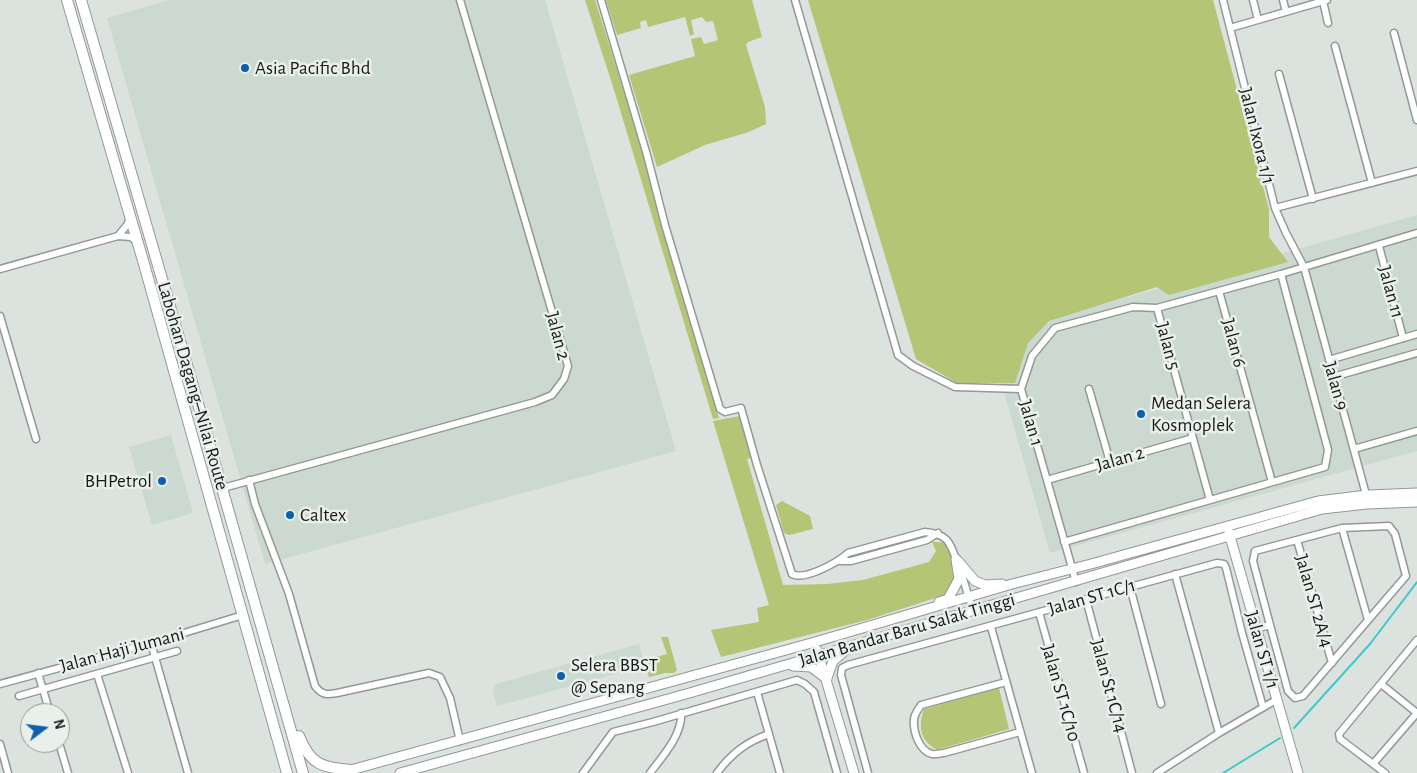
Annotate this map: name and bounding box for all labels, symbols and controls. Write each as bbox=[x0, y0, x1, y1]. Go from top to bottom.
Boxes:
place label: Asia Pacific Bhd bbox=[255, 57, 371, 79]
marker: Asia Pacific Bhd bbox=[239, 62, 251, 74]
street label: Jalan Ixora 1/1 bbox=[1234, 85, 1280, 187]
street label: Jalan 11 bbox=[1373, 263, 1409, 321]
street label: Labohan Dagang–Nilai Route bbox=[152, 279, 234, 493]
street label: Jalan 2 bbox=[541, 309, 575, 363]
street label: Jalan 6 bbox=[1217, 316, 1251, 370]
street label: Jalan 5 bbox=[1151, 320, 1185, 372]
street label: Jalan 9 bbox=[1318, 359, 1354, 413]
place label: Medan Selera Kosmoplek bbox=[1151, 392, 1251, 436]
street label: Jalan 1 bbox=[1014, 397, 1048, 449]
marker: Medan Selera Kosmoplek bbox=[1135, 408, 1147, 420]
street label: Jalan 2 bbox=[1093, 441, 1147, 477]
place label: BHPetrol bbox=[85, 470, 152, 492]
marker: BHPetrol bbox=[156, 475, 168, 487]
place label: Caltex bbox=[300, 504, 346, 526]
marker: Caltex bbox=[284, 509, 296, 521]
street label: Jalan ST 2A/4 bbox=[1290, 552, 1338, 650]
street label: Jalan ST 1C/1 bbox=[1046, 574, 1138, 620]
street label: Jalan Bandar Baru Salak Tinggi bbox=[796, 588, 1018, 672]
street label: Jalan ST 1/1 bbox=[1240, 608, 1284, 692]
street label: Jalan Haji Jumani bbox=[57, 622, 187, 678]
street label: Jalan St 1C/14 bbox=[1086, 637, 1132, 735]
street label: Jalan ST 1C/10 bbox=[1036, 642, 1086, 744]
place label: Selera BBST @ Sepang bbox=[571, 654, 658, 698]
marker: Selera BBST @ Sepang bbox=[555, 670, 567, 682]
north arrow bbox=[20, 703, 70, 753]
text: N bbox=[50, 718, 67, 731]

